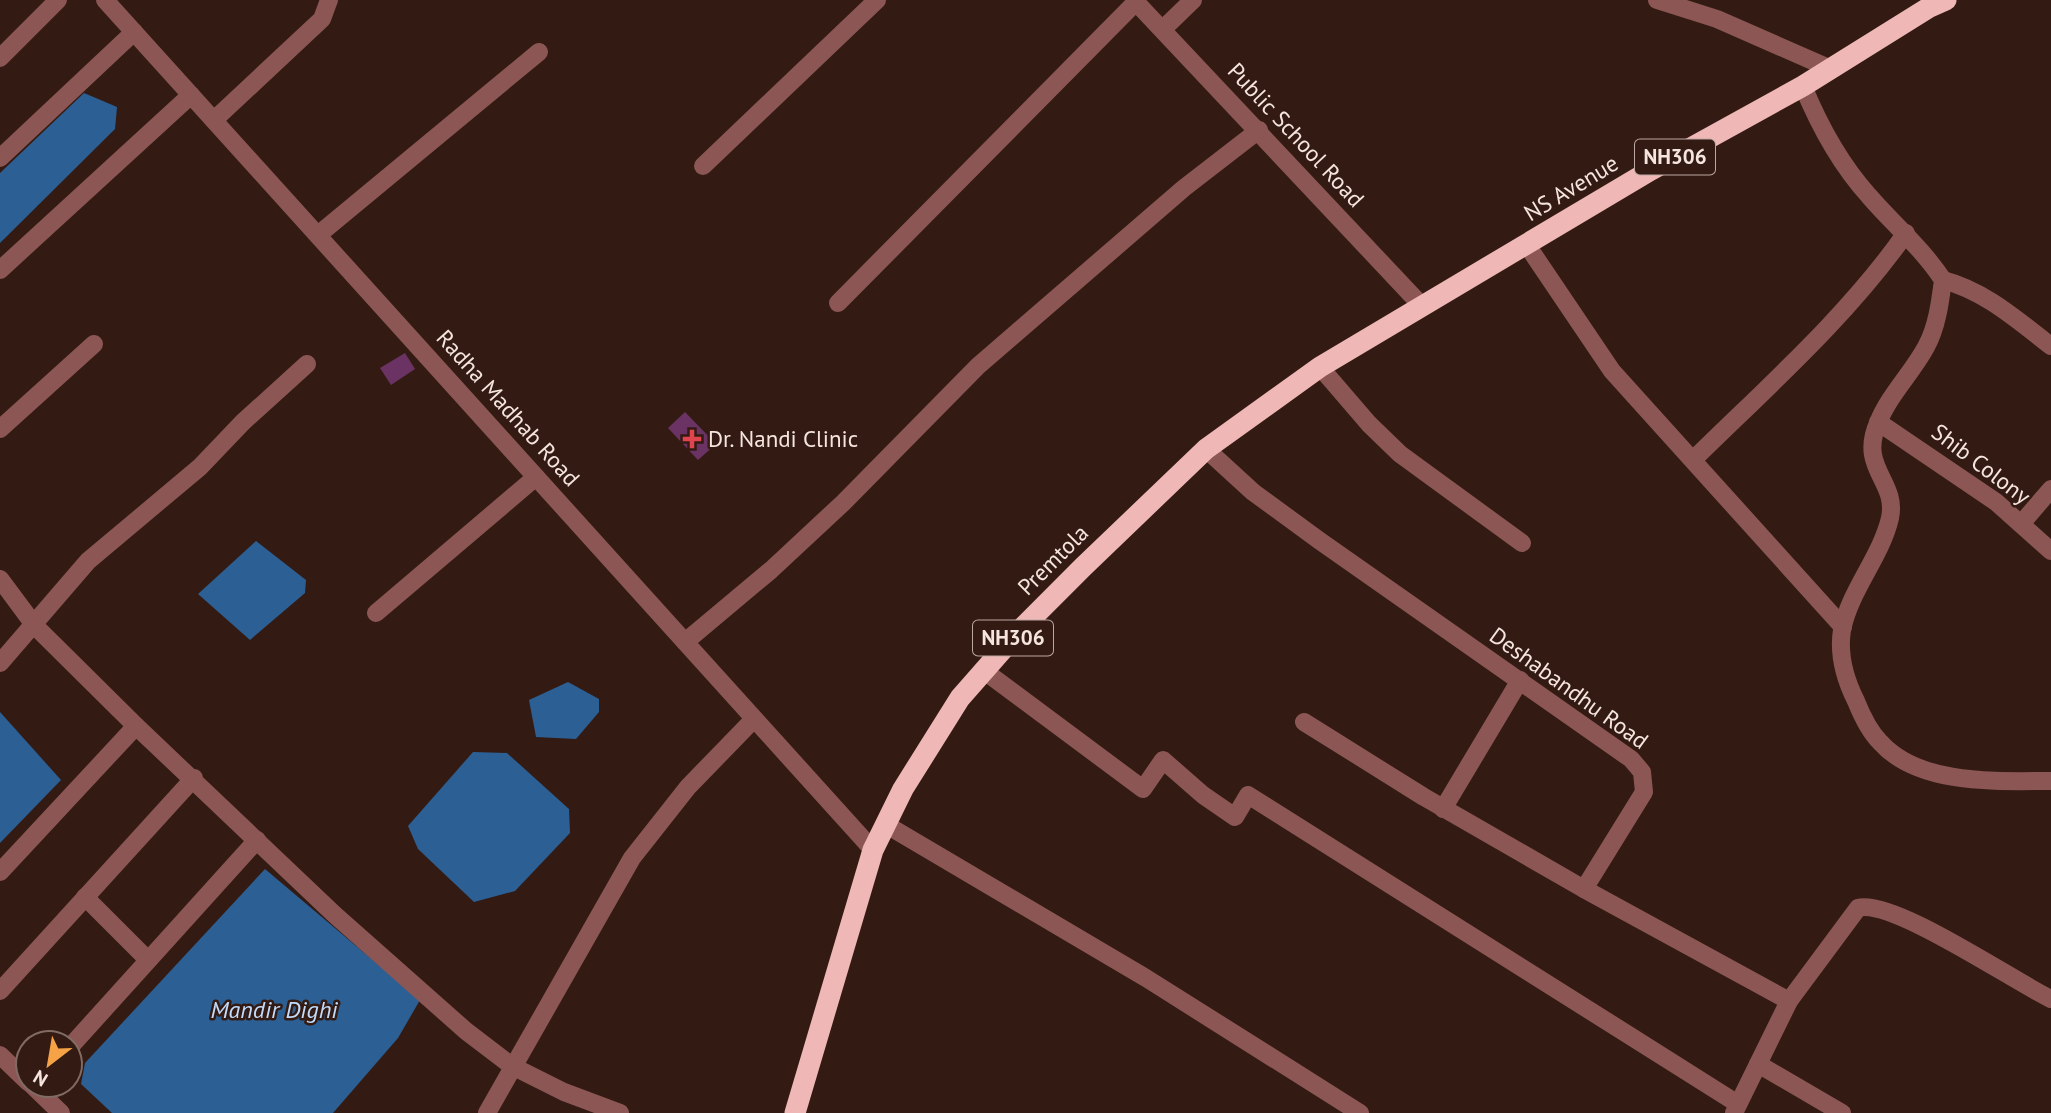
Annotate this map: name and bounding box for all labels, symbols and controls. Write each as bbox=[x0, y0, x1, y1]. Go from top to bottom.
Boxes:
street label: Public School Road bbox=[1222, 56, 1371, 213]
road number: NH306 bbox=[1635, 140, 1715, 174]
street label: NS Avenue bbox=[1518, 148, 1623, 227]
street label: Radha Madhab Road bbox=[430, 323, 586, 492]
street label: Shib Colony bbox=[1926, 417, 2037, 510]
place label: Dr. Nandi Clinic bbox=[708, 424, 858, 453]
marker: Dr. Nandi Clinic bbox=[682, 429, 702, 449]
street label: Premtola bbox=[1011, 518, 1094, 601]
road number: NH306 bbox=[973, 620, 1053, 656]
street label: Deshabandhu Road bbox=[1484, 620, 1654, 755]
water label: Mandir Dighi bbox=[210, 994, 338, 1025]
north arrow bbox=[14, 1029, 84, 1099]
text: N bbox=[29, 1065, 52, 1092]

